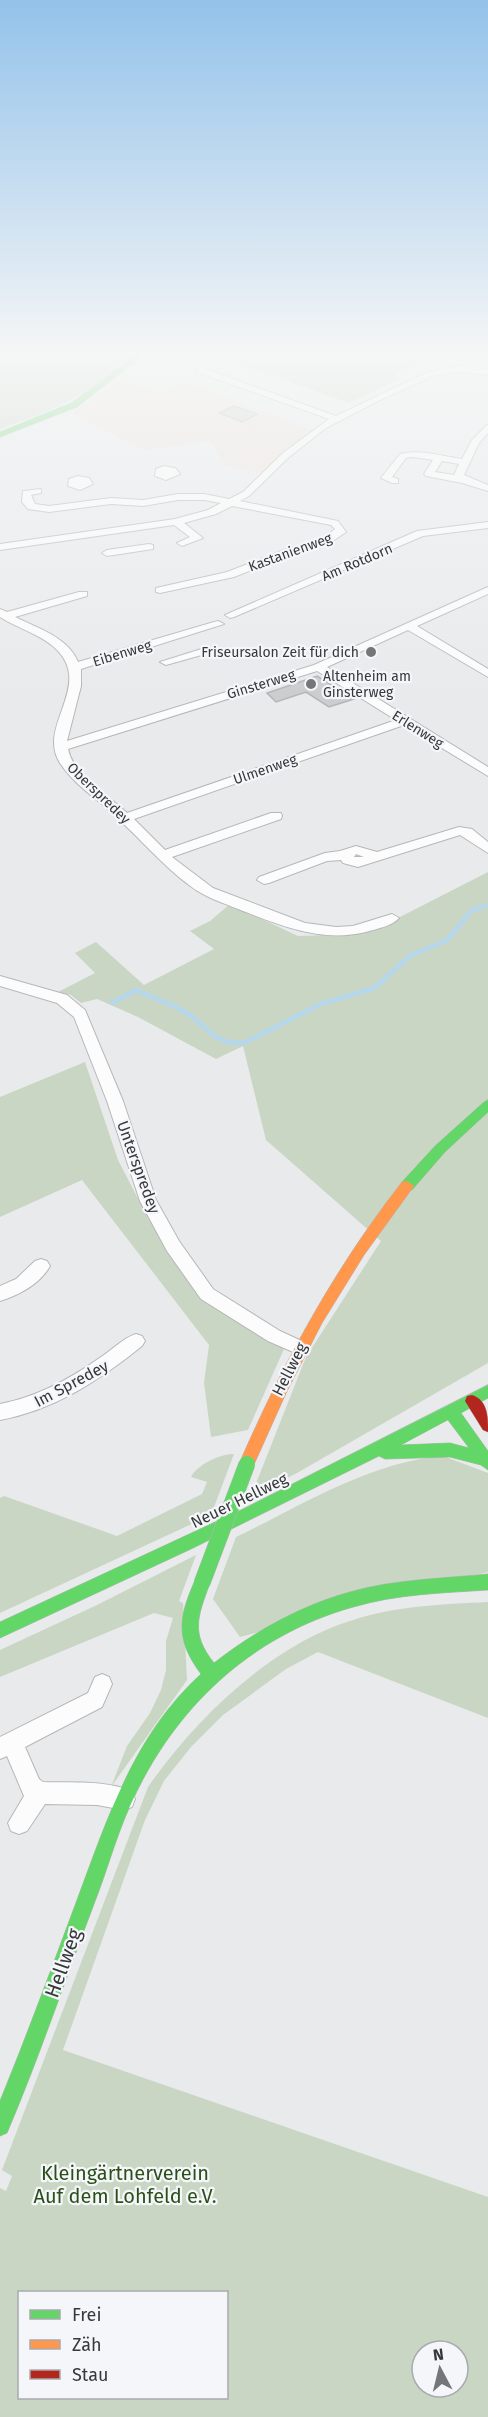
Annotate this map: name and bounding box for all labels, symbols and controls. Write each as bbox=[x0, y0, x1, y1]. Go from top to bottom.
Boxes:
street label: Kastanienweg bbox=[246, 529, 335, 575]
street label: Am Rotdorn bbox=[319, 540, 395, 585]
street label: Eibenweg bbox=[91, 636, 154, 670]
place label: Friseursalon Zeit für dich bbox=[201, 644, 359, 661]
marker: Friseursalon Zeit für dich bbox=[364, 645, 378, 659]
street label: Ginsterweg bbox=[225, 666, 298, 703]
place label: Altenheim am Ginsterweg bbox=[323, 668, 411, 701]
marker: Altenheim am Ginsterweg bbox=[304, 677, 318, 691]
street label: Erlenweg bbox=[389, 707, 447, 752]
street label: Ulmenweg bbox=[231, 750, 300, 788]
street label: Oberspredey bbox=[64, 759, 134, 828]
street label: Unterspredey bbox=[113, 1118, 164, 1216]
street label: Hellweg bbox=[268, 1339, 311, 1399]
street label: Im Spredey bbox=[31, 1356, 112, 1411]
street label: Neuer Hellweg bbox=[188, 1468, 291, 1532]
street label: Hellweg bbox=[39, 1925, 87, 2001]
park label: Kleingärtnerverein Auf dem Lohfeld e.V. bbox=[33, 2161, 217, 2208]
legend bbox=[18, 2291, 228, 2399]
text: Frei bbox=[72, 2304, 102, 2326]
text: Zäh bbox=[72, 2334, 101, 2356]
north arrow bbox=[410, 2339, 470, 2399]
text: N bbox=[432, 2345, 445, 2365]
text: Stau bbox=[72, 2364, 108, 2386]

